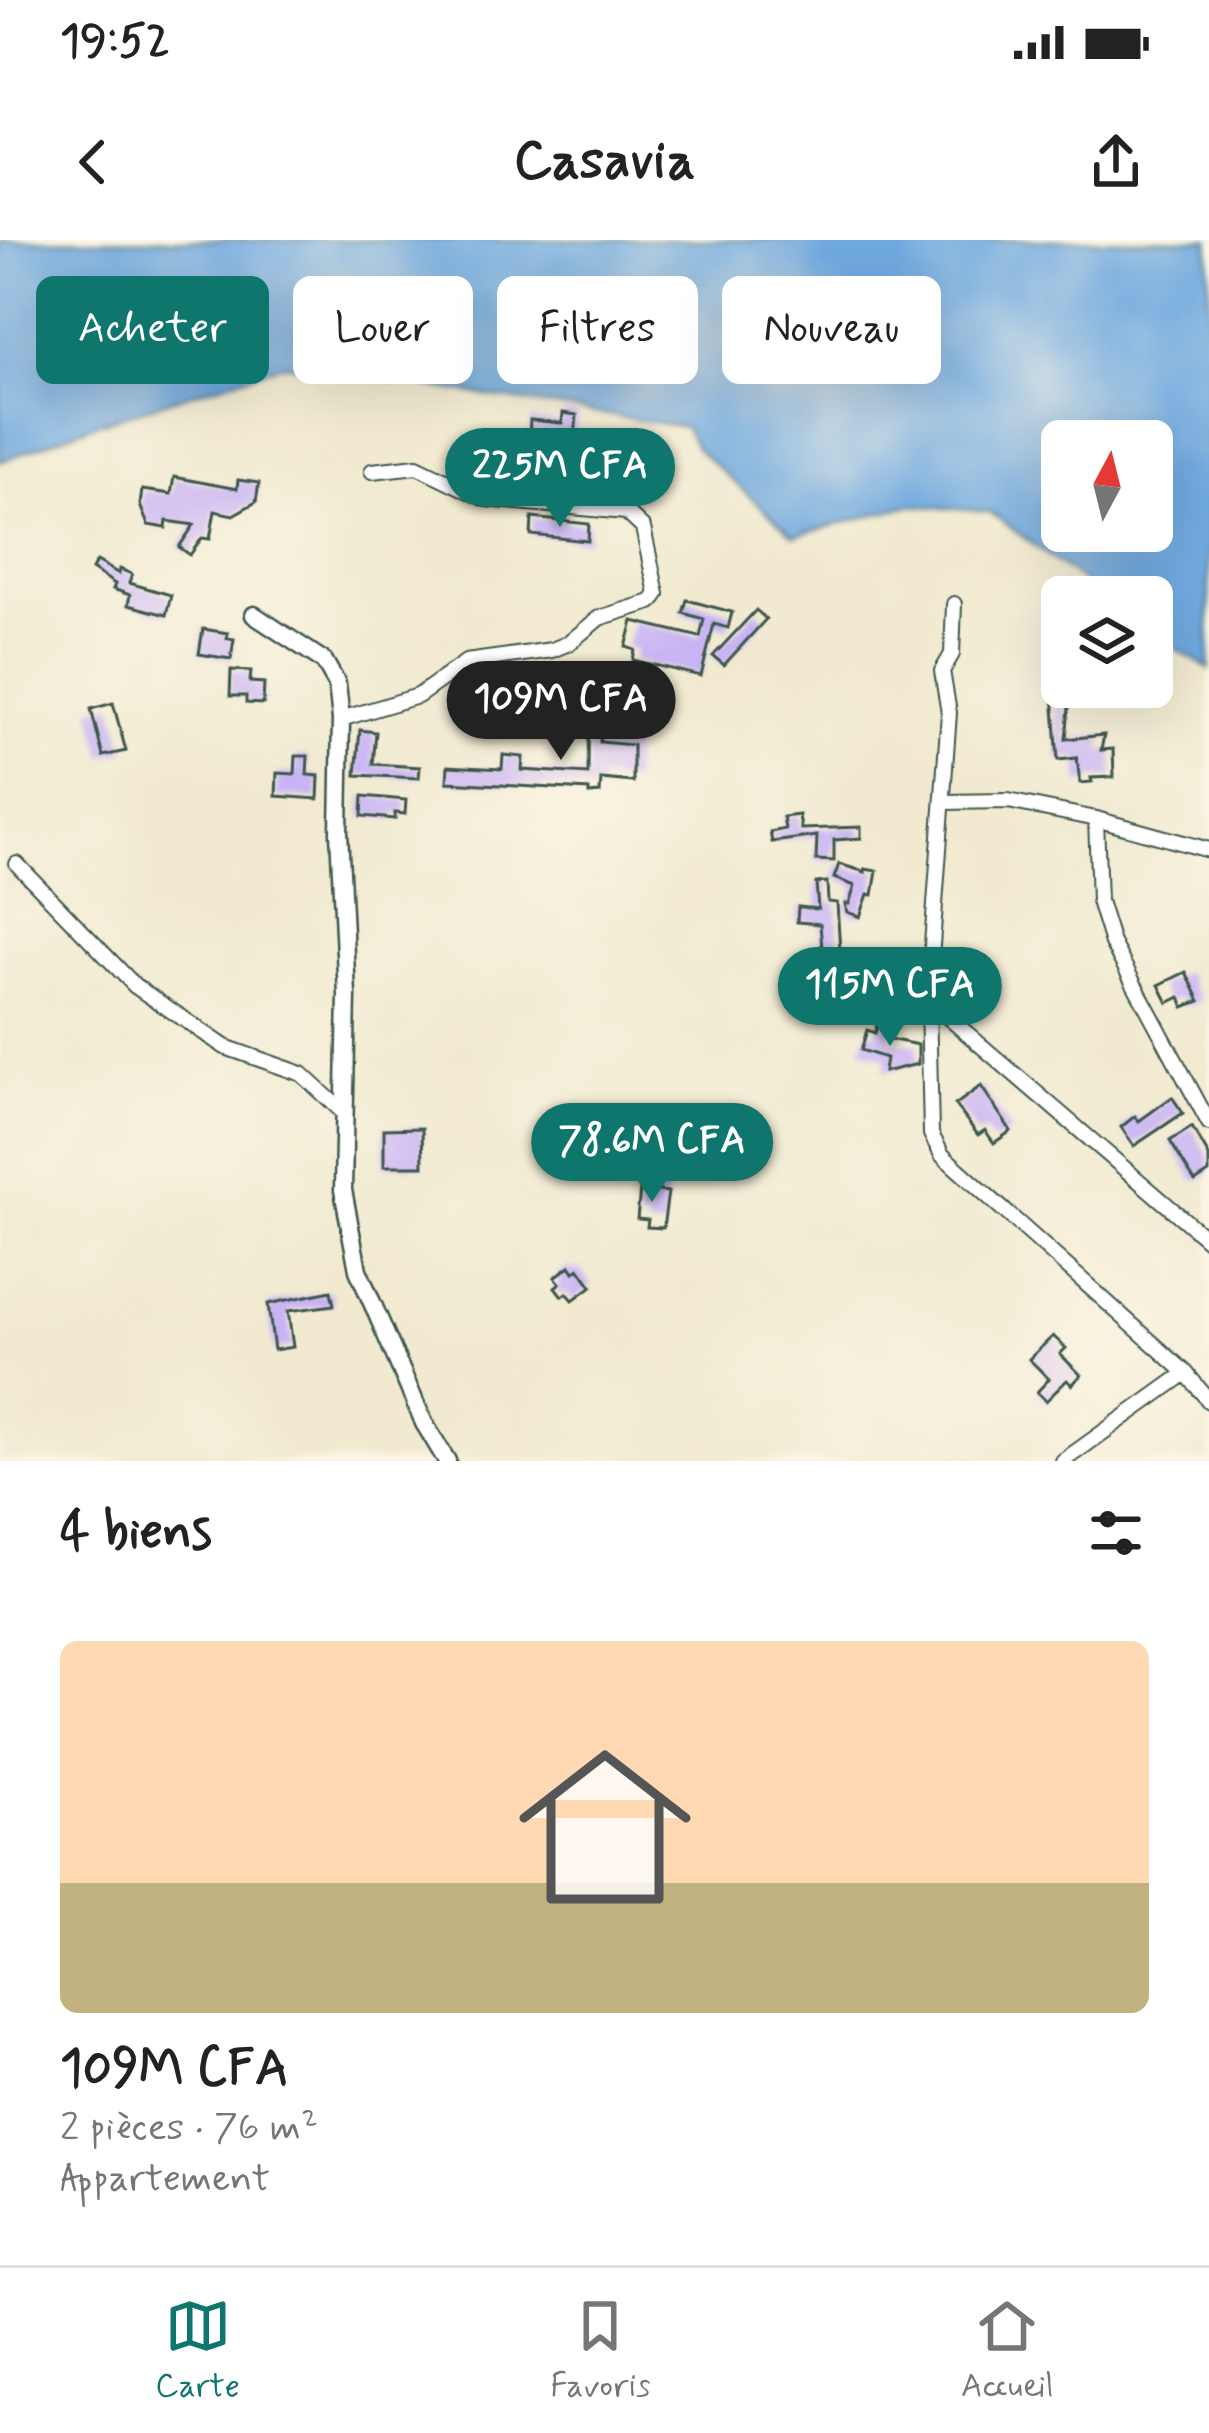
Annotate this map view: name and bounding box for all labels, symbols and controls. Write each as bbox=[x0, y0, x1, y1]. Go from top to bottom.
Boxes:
text: 19:52 bbox=[60, 13, 170, 72]
text: Casavia bbox=[514, 127, 695, 198]
icon: back bbox=[60, 129, 126, 195]
icon: share bbox=[1083, 129, 1149, 195]
chip: Acheter bbox=[36, 276, 269, 384]
chip: Louer bbox=[293, 276, 473, 384]
chip: Filtres bbox=[497, 276, 698, 384]
chip: Nouveau bbox=[722, 276, 941, 384]
north arrow bbox=[1041, 420, 1173, 552]
map controls bbox=[1041, 420, 1173, 708]
pin: 225M CFA bbox=[436, 428, 684, 530]
text: 225M CFA bbox=[472, 441, 648, 492]
button: layers bbox=[1041, 576, 1173, 708]
pin: 109M CFA bbox=[437, 661, 685, 763]
text: 109M CFA bbox=[474, 674, 648, 725]
pin: 115M CFA bbox=[766, 947, 1014, 1049]
text: 115M CFA bbox=[805, 960, 975, 1011]
pin: 78.6M CFA bbox=[515, 1103, 789, 1205]
text: 78.6M CFA bbox=[558, 1116, 746, 1167]
text: 4 biens bbox=[60, 1500, 212, 1566]
icon: filters bbox=[1083, 1500, 1149, 1566]
icon: home bbox=[497, 1719, 713, 1935]
text: 109M CFA bbox=[60, 2037, 289, 2103]
text: 2 pièces · 76 m² bbox=[60, 2103, 318, 2154]
text: Appartement bbox=[60, 2154, 270, 2205]
tab: Carte bbox=[155, 2293, 240, 2409]
tab: Favoris bbox=[550, 2293, 651, 2409]
tab: Accueil bbox=[961, 2293, 1054, 2409]

